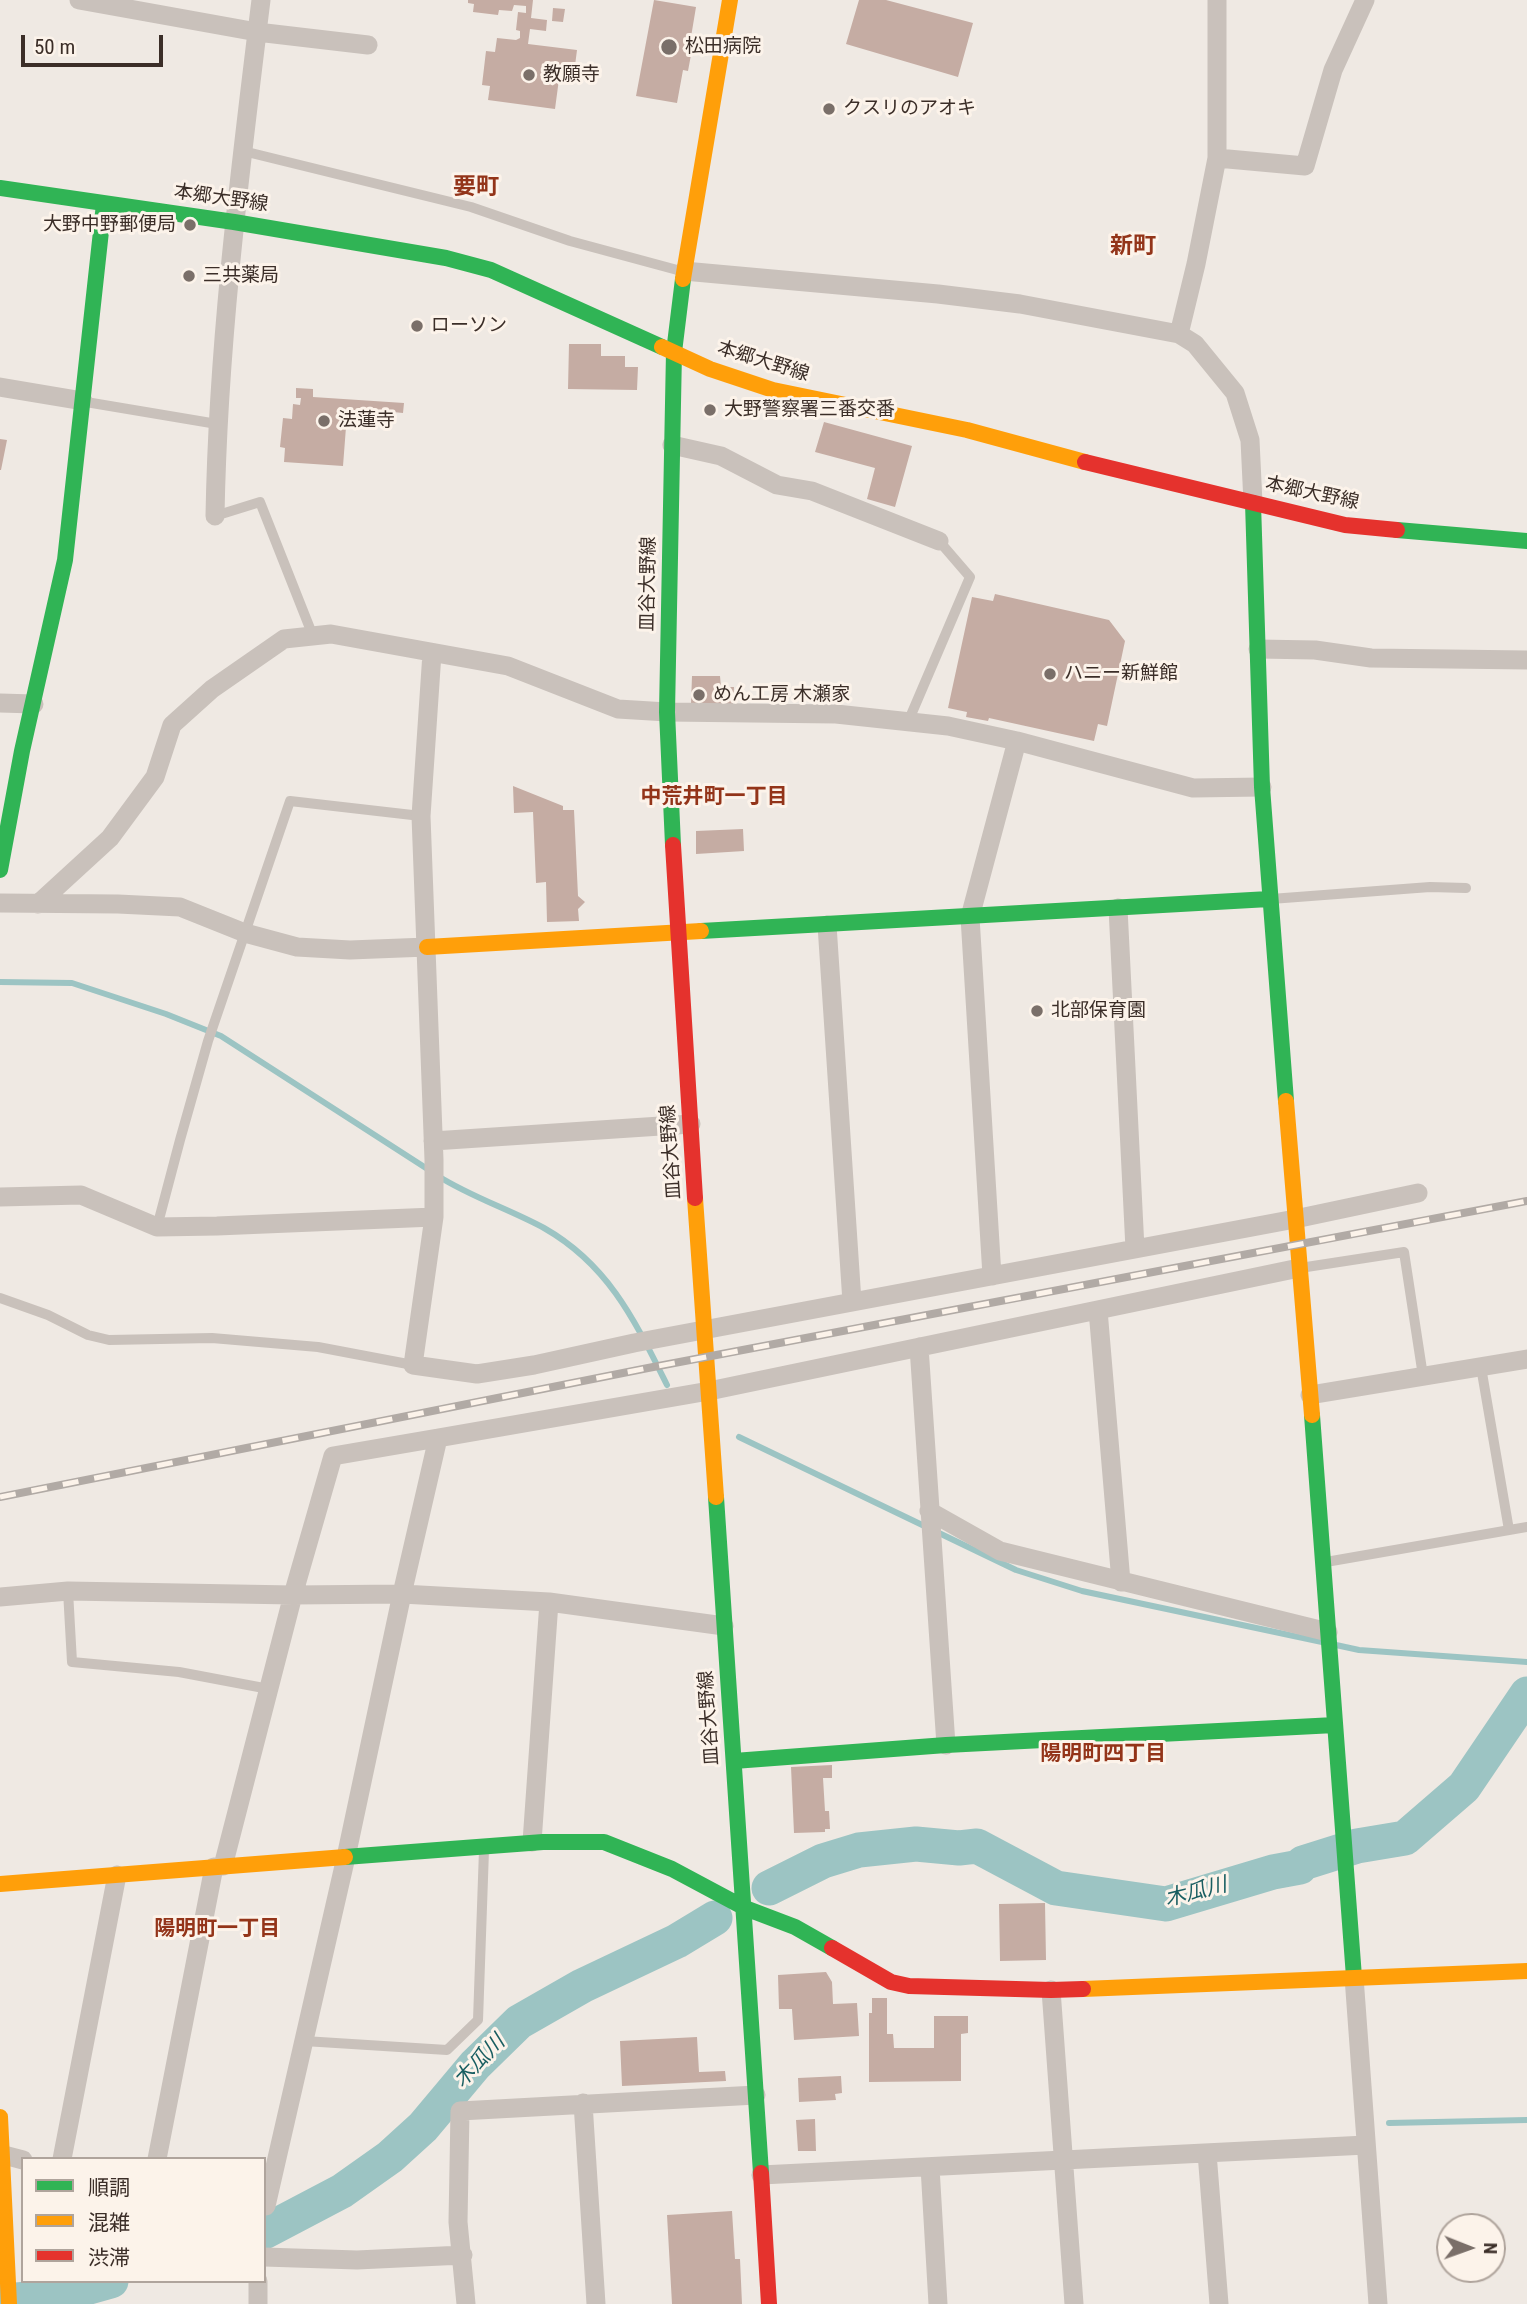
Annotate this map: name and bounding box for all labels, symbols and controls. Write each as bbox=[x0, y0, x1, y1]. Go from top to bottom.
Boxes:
scale bar bbox=[24, 21, 166, 65]
text: 50 m bbox=[34, 35, 75, 59]
place label: 松田病院 bbox=[685, 36, 761, 58]
marker: 松田病院 bbox=[659, 37, 679, 57]
place label: 教願寺 bbox=[543, 64, 600, 86]
marker: 教願寺 bbox=[521, 67, 537, 83]
place label: クスリのアオキ bbox=[843, 98, 976, 120]
marker: クスリのアオキ bbox=[821, 101, 837, 117]
district label: 要町 bbox=[453, 174, 499, 202]
street label: 本郷大野線 bbox=[172, 181, 270, 217]
place label: 大野中野郵便局 bbox=[43, 214, 176, 236]
marker: 大野中野郵便局 bbox=[182, 217, 198, 233]
district label: 新町 bbox=[1110, 233, 1156, 261]
place label: 三共薬局 bbox=[203, 265, 279, 287]
marker: 三共薬局 bbox=[181, 268, 197, 284]
place label: ローソン bbox=[431, 315, 507, 337]
marker: ローソン bbox=[409, 318, 425, 334]
street label: 本郷大野線 bbox=[714, 337, 812, 387]
place label: 大野警察署三番交番 bbox=[724, 399, 895, 421]
marker: 大野警察署三番交番 bbox=[702, 402, 718, 418]
place label: 法蓮寺 bbox=[338, 410, 395, 432]
marker: 法蓮寺 bbox=[316, 413, 332, 429]
street label: 本郷大野線 bbox=[1263, 473, 1361, 515]
street label: 皿谷大野線 bbox=[637, 536, 661, 632]
place label: ハニー新鮮館 bbox=[1064, 663, 1178, 685]
marker: ハニー新鮮館 bbox=[1042, 666, 1058, 682]
place label: めん工房 木瀬家 bbox=[713, 684, 850, 706]
marker: めん工房 木瀬家 bbox=[691, 687, 707, 703]
district label: 中荒井町一丁目 bbox=[641, 785, 787, 811]
place label: 北部保育園 bbox=[1051, 1000, 1146, 1022]
marker: 北部保育園 bbox=[1029, 1003, 1045, 1019]
street label: 皿谷大野線 bbox=[657, 1104, 687, 1200]
street label: 皿谷大野線 bbox=[695, 1670, 725, 1766]
district label: 陽明町四丁目 bbox=[1040, 1742, 1166, 1768]
water label: 木瓜川 bbox=[1162, 1873, 1230, 1913]
district label: 陽明町一丁目 bbox=[154, 1917, 280, 1943]
water label: 木瓜川 bbox=[449, 2031, 511, 2093]
legend bbox=[21, 2157, 266, 2283]
text: 順調 bbox=[88, 2176, 130, 2200]
text: 混雑 bbox=[88, 2211, 130, 2235]
north arrow bbox=[1436, 2213, 1506, 2283]
text: N bbox=[1479, 2242, 1502, 2254]
text: 渋滞 bbox=[88, 2246, 130, 2270]

